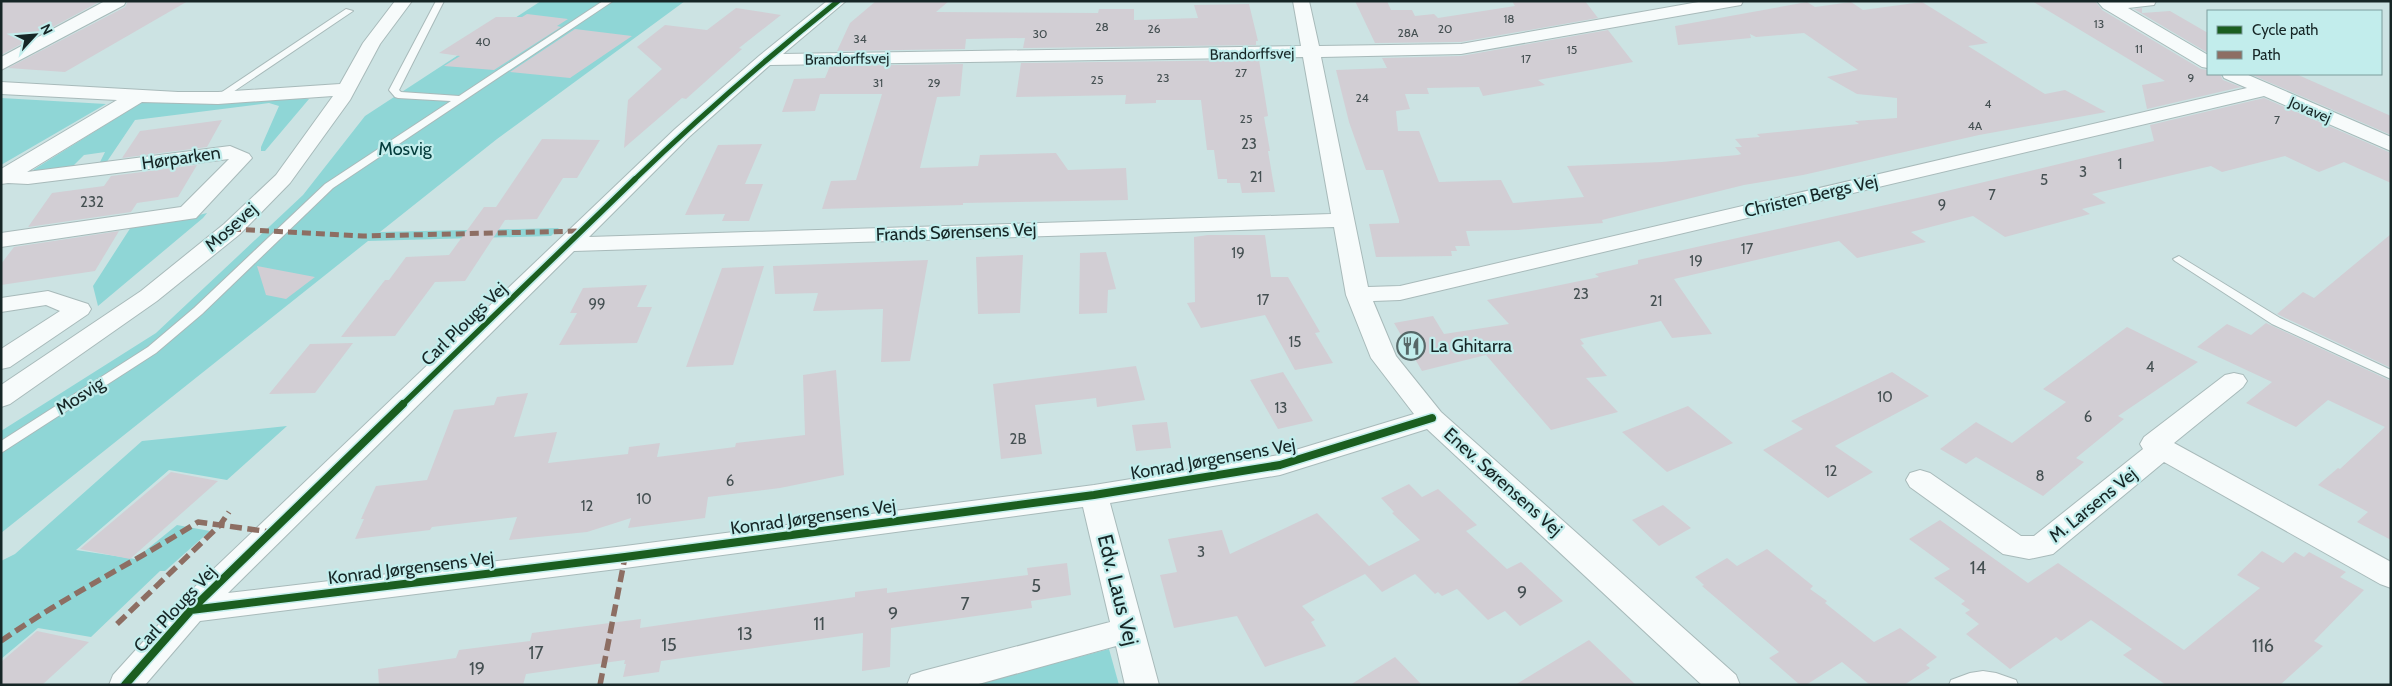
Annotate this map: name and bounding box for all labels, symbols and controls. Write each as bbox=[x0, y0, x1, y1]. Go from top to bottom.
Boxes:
north arrow bbox=[10, 10, 60, 60]
legend bbox=[2207, 10, 2382, 75]
house number: 18 bbox=[1503, 11, 1515, 26]
house number: 13 bbox=[2094, 16, 2104, 31]
house number: 28 bbox=[1095, 19, 1109, 34]
text: N bbox=[36, 21, 57, 38]
house number: 26 bbox=[1147, 21, 1161, 36]
house number: 20 bbox=[1438, 21, 1452, 36]
text: Cycle path bbox=[2252, 21, 2318, 39]
house number: 28A bbox=[1398, 25, 1419, 40]
house number: 30 bbox=[1033, 26, 1047, 41]
house number: 34 bbox=[853, 31, 867, 46]
house number: 40 bbox=[475, 34, 491, 49]
house number: 11 bbox=[2135, 41, 2143, 56]
house number: 15 bbox=[1567, 42, 1577, 57]
street label: Brandorffsvej bbox=[1210, 44, 1294, 64]
text: Path bbox=[2252, 46, 2281, 64]
street label: Brandorffsvej bbox=[805, 49, 889, 69]
house number: 17 bbox=[1521, 51, 1531, 66]
house number: 27 bbox=[1235, 65, 1247, 80]
house number: 23 bbox=[1157, 70, 1169, 85]
house number: 9 bbox=[2188, 70, 2195, 85]
house number: 25 bbox=[1091, 72, 1103, 87]
house number: 31 bbox=[873, 75, 883, 90]
house number: 29 bbox=[927, 75, 941, 90]
house number: 24 bbox=[1355, 90, 1369, 105]
street label: Jovavej bbox=[2285, 93, 2334, 127]
house number: 4 bbox=[1985, 96, 1992, 111]
house number: 25 bbox=[1240, 111, 1252, 126]
house number: 7 bbox=[2274, 112, 2280, 127]
house number: 4A bbox=[1968, 118, 1983, 133]
house number: 23 bbox=[1241, 135, 1257, 153]
park label: Mosvig bbox=[378, 138, 433, 160]
street label: Hørparken bbox=[140, 142, 222, 174]
house number: 1 bbox=[2118, 155, 2122, 173]
house number: 3 bbox=[2079, 163, 2087, 181]
house number: 21 bbox=[1250, 168, 1262, 186]
street label: Christen Bergs Vej bbox=[1742, 170, 1880, 222]
house number: 5 bbox=[2040, 171, 2048, 189]
house number: 7 bbox=[1988, 186, 1996, 204]
house number: 232 bbox=[80, 193, 104, 211]
house number: 9 bbox=[1938, 196, 1946, 214]
street label: Mosevej bbox=[200, 198, 262, 256]
street label: Frands Sørensens Vej bbox=[875, 218, 1037, 246]
house number: 17 bbox=[1741, 240, 1754, 258]
house number: 19 bbox=[1231, 244, 1245, 262]
house number: 19 bbox=[1689, 252, 1703, 270]
street label: Carl Plougs Vej bbox=[417, 278, 511, 370]
house number: 23 bbox=[1573, 285, 1589, 303]
house number: 17 bbox=[1257, 291, 1270, 309]
house number: 21 bbox=[1650, 292, 1662, 310]
house number: 99 bbox=[588, 295, 606, 313]
restaurant icon: La Ghitarra bbox=[1396, 331, 1426, 361]
house number: 15 bbox=[1288, 333, 1302, 351]
place label: La Ghitarra bbox=[1430, 335, 1512, 357]
house number: 4 bbox=[2146, 358, 2155, 376]
street label: Mosvig bbox=[52, 372, 109, 420]
house number: 10 bbox=[1877, 388, 1893, 406]
house number: 13 bbox=[1274, 399, 1288, 417]
house number: 6 bbox=[2084, 408, 2092, 426]
street label: Enev. Sørensens Vej bbox=[1439, 423, 1567, 541]
house number: 2B bbox=[1010, 430, 1026, 448]
street label: Konrad Jørgensens Vej bbox=[1129, 434, 1297, 484]
house number: 12 bbox=[1825, 462, 1838, 480]
street label: M. Larsens Vej bbox=[2045, 463, 2141, 547]
house number: 8 bbox=[2035, 467, 2045, 485]
house number: 6 bbox=[726, 472, 734, 490]
house number: 10 bbox=[636, 490, 652, 508]
street label: Konrad Jørgensens Vej bbox=[729, 494, 897, 540]
house number: 12 bbox=[581, 497, 594, 515]
street label: Edv. Laus Vej bbox=[1092, 532, 1144, 648]
house number: 3 bbox=[1197, 543, 1205, 561]
street label: Konrad Jørgensens Vej bbox=[327, 547, 495, 589]
house number: 14 bbox=[1970, 557, 1986, 579]
street label: Carl Plougs Vej bbox=[129, 561, 221, 657]
house number: 5 bbox=[1031, 575, 1041, 597]
house number: 9 bbox=[1517, 582, 1527, 604]
house number: 7 bbox=[960, 593, 970, 615]
house number: 9 bbox=[888, 603, 898, 625]
house number: 11 bbox=[813, 613, 825, 635]
house number: 13 bbox=[737, 623, 753, 645]
house number: 15 bbox=[661, 634, 677, 656]
house number: 116 bbox=[2252, 635, 2274, 657]
house number: 17 bbox=[529, 642, 543, 664]
house number: 19 bbox=[469, 658, 485, 680]

